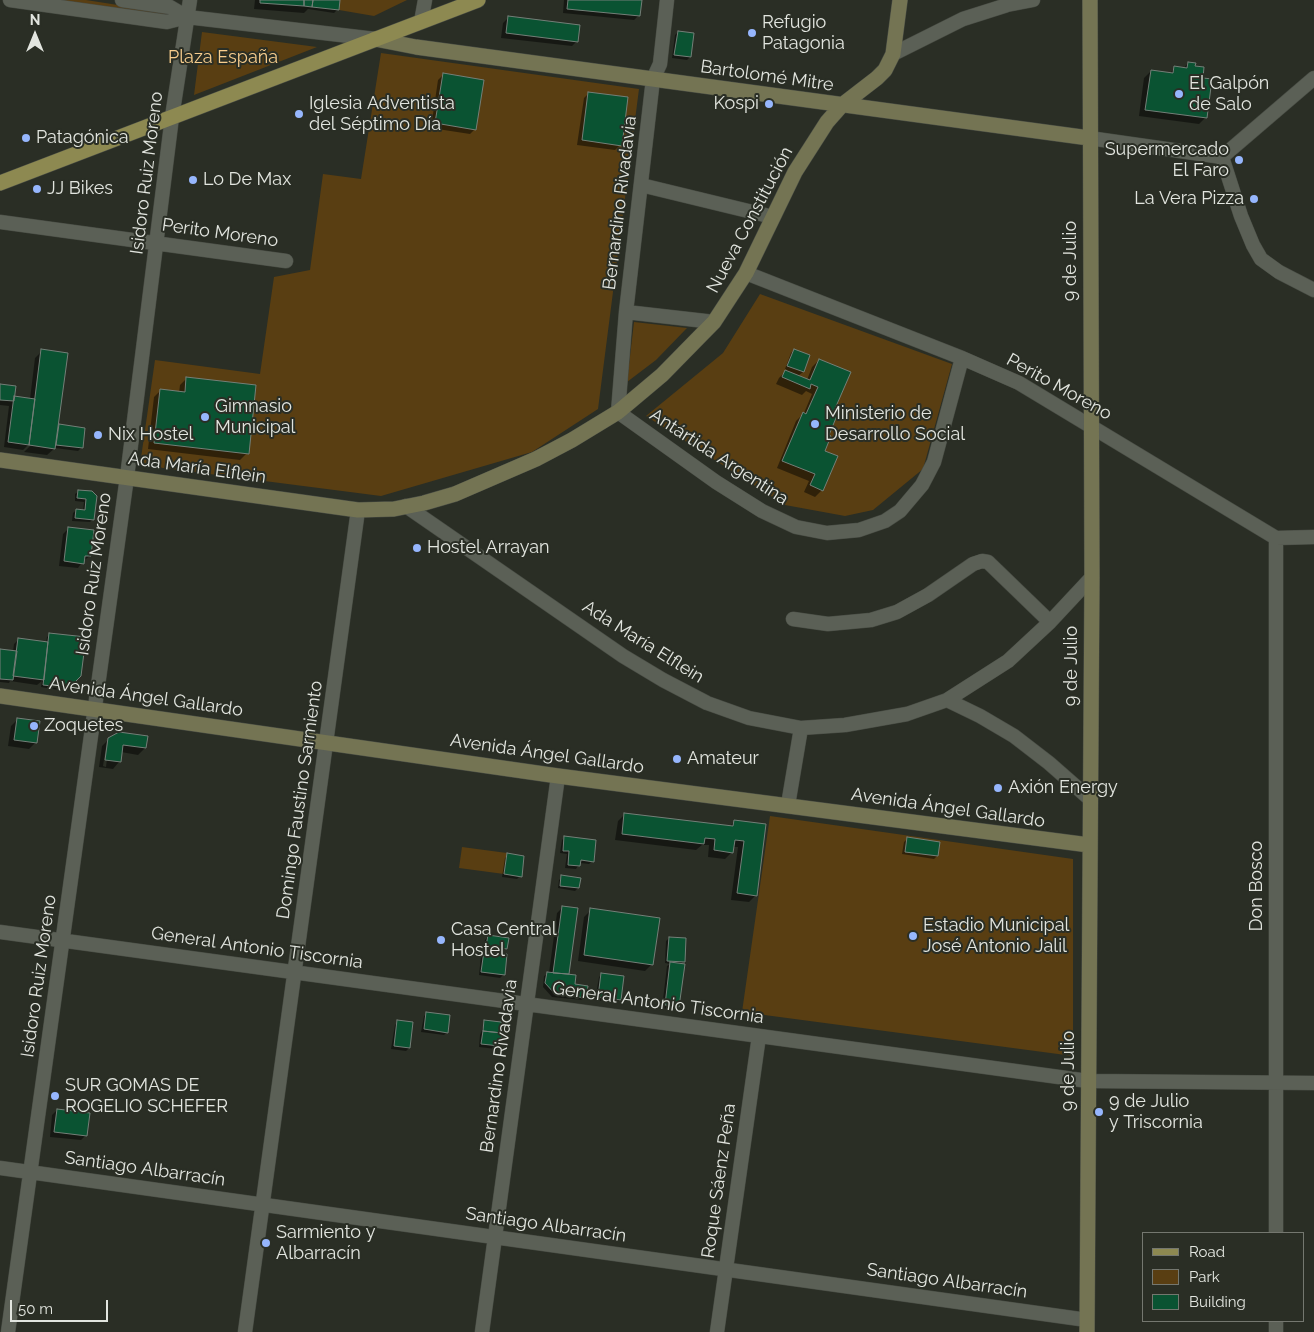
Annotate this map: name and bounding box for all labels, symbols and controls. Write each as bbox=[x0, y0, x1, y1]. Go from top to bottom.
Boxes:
north arrow bbox=[10, 10, 60, 60]
text: N bbox=[30, 12, 40, 28]
place label: Refugio Patagonia bbox=[762, 12, 845, 54]
marker: Refugio Patagonia bbox=[746, 27, 758, 39]
park label: Plaza España bbox=[168, 47, 278, 69]
street label: Bartolomé Mitre bbox=[699, 56, 835, 96]
place label: El Galpón de Salo bbox=[1189, 73, 1269, 116]
marker: El Galpón de Salo bbox=[1173, 88, 1185, 100]
street label: Isidoro Ruiz Moreno bbox=[126, 90, 168, 256]
place label: Iglesia Adventista del Séptimo Día bbox=[309, 93, 455, 136]
place label: Kospi bbox=[714, 93, 759, 115]
marker: Kospi bbox=[763, 98, 775, 110]
marker: Iglesia Adventista del Séptimo Día bbox=[293, 108, 305, 120]
street label: Bernardino Rivadavia bbox=[599, 115, 641, 291]
place label: Patagónica bbox=[36, 127, 129, 149]
marker: Patagónica bbox=[20, 132, 32, 144]
place label: Supermercado El Faro bbox=[1105, 139, 1229, 182]
street label: Nueva Constitución bbox=[702, 143, 798, 297]
marker: Supermercado El Faro bbox=[1233, 154, 1245, 166]
place label: Lo De Max bbox=[203, 169, 291, 191]
marker: Lo De Max bbox=[187, 174, 199, 186]
place label: JJ Bikes bbox=[47, 178, 113, 200]
marker: JJ Bikes bbox=[31, 183, 43, 195]
place label: La Vera Pizza bbox=[1134, 188, 1244, 210]
marker: La Vera Pizza bbox=[1248, 193, 1260, 205]
street label: Perito Moreno bbox=[160, 214, 280, 252]
street label: 9 de Julio bbox=[1060, 221, 1082, 301]
street label: Perito Moreno bbox=[1003, 349, 1115, 425]
place label: Gimnasio Municipal bbox=[215, 396, 296, 438]
place label: Ministerio de Desarrollo Social bbox=[825, 403, 965, 446]
street label: Antártida Argentina bbox=[646, 404, 792, 510]
marker: Gimnasio Municipal bbox=[199, 411, 211, 423]
marker: Ministerio de Desarrollo Social bbox=[809, 418, 821, 430]
place label: Nix Hostel bbox=[108, 424, 193, 446]
marker: Nix Hostel bbox=[92, 429, 104, 441]
street label: Ada María Elflein bbox=[127, 448, 267, 488]
street label: Isidoro Ruiz Moreno bbox=[72, 491, 116, 657]
place label: Hostel Arrayan bbox=[427, 537, 550, 559]
marker: Hostel Arrayan bbox=[411, 542, 423, 554]
street label: Ada María Elflein bbox=[578, 596, 708, 688]
street label: 9 de Julio bbox=[1061, 626, 1083, 706]
street label: Avenida Ángel Gallardo bbox=[48, 673, 244, 721]
street label: Domingo Faustino Sarmiento bbox=[273, 679, 327, 921]
place label: Zoquetes bbox=[44, 715, 123, 737]
marker: Zoquetes bbox=[28, 720, 40, 732]
street label: Avenida Ángel Gallardo bbox=[449, 730, 645, 778]
place label: Amateur bbox=[687, 748, 759, 770]
marker: Amateur bbox=[671, 753, 683, 765]
place label: Axión Energy bbox=[1008, 777, 1118, 799]
marker: Axión Energy bbox=[992, 782, 1004, 794]
street label: Avenida Ángel Gallardo bbox=[850, 784, 1046, 832]
street label: Don Bosco bbox=[1246, 841, 1268, 931]
street label: Isidoro Ruiz Moreno bbox=[17, 893, 61, 1059]
place label: Estadio Municipal José Antonio Jalil bbox=[923, 915, 1069, 958]
place label: Casa Central Hostel bbox=[451, 919, 557, 962]
street label: General Antonio Tiscornia bbox=[150, 922, 364, 974]
marker: Estadio Municipal José Antonio Jalil bbox=[907, 930, 919, 942]
marker: Casa Central Hostel bbox=[435, 934, 447, 946]
street label: General Antonio Tiscornia bbox=[551, 977, 765, 1029]
street label: Bernardino Rivadavia bbox=[476, 978, 522, 1154]
street label: 9 de Julio bbox=[1058, 1031, 1080, 1111]
place label: SUR GOMAS DE ROGELIO SCHEFER bbox=[65, 1075, 228, 1118]
marker: SUR GOMAS DE ROGELIO SCHEFER bbox=[49, 1090, 61, 1102]
place label: 9 de Julio y Triscornia bbox=[1109, 1091, 1203, 1134]
street label: Roque Sáenz Peña bbox=[697, 1102, 741, 1260]
marker: 9 de Julio y Triscornia bbox=[1093, 1106, 1105, 1118]
street label: Santiago Albarracín bbox=[63, 1147, 227, 1191]
street label: Santiago Albarracín bbox=[464, 1203, 628, 1247]
place label: Sarmiento y Albarracín bbox=[276, 1222, 375, 1264]
legend bbox=[1142, 1232, 1304, 1322]
marker: Sarmiento y Albarracín bbox=[260, 1237, 272, 1249]
text: Road bbox=[1189, 1243, 1225, 1261]
street label: Santiago Albarracín bbox=[865, 1259, 1029, 1303]
text: Park bbox=[1189, 1268, 1220, 1286]
scale bar bbox=[12, 1290, 110, 1322]
text: Building bbox=[1189, 1293, 1246, 1311]
text: 50 m bbox=[18, 1300, 53, 1318]

